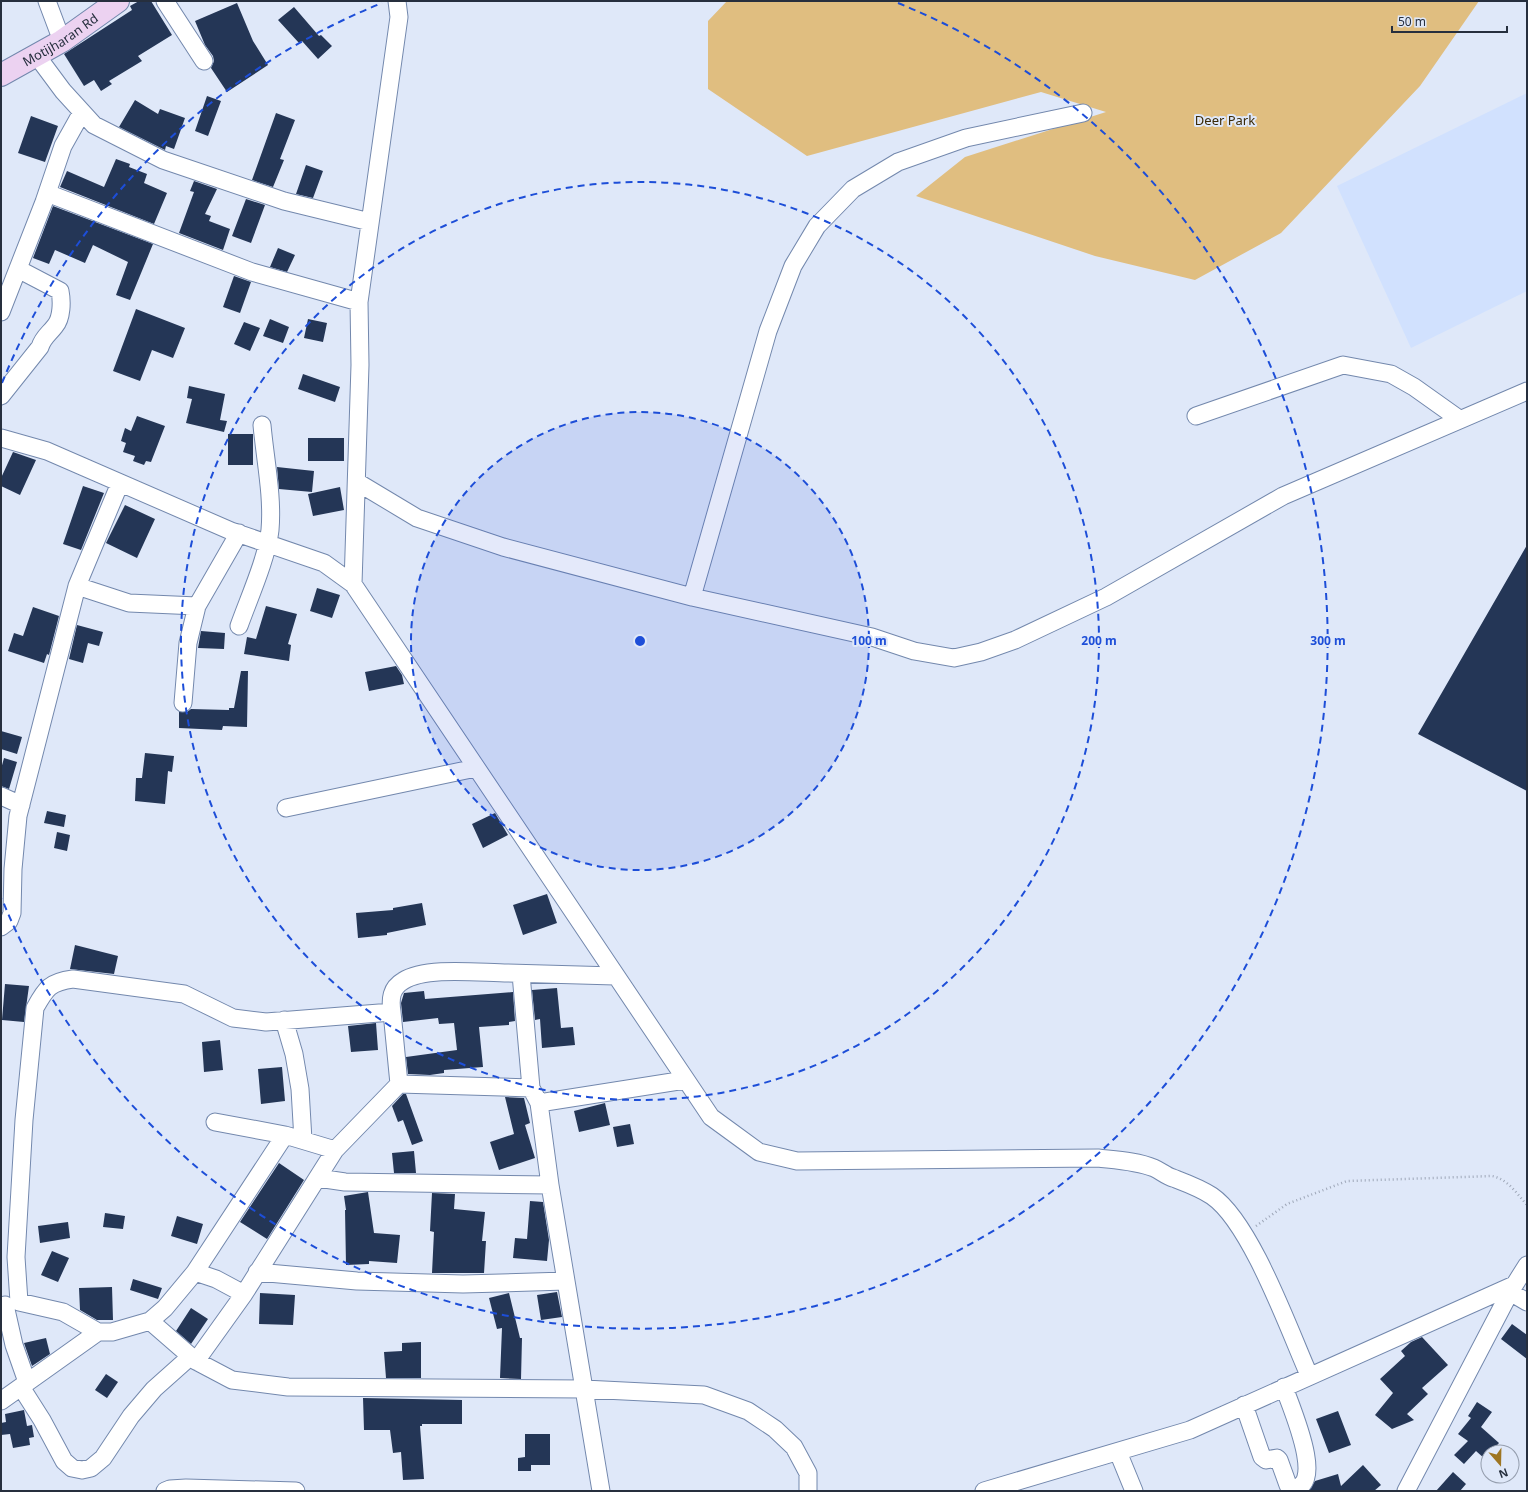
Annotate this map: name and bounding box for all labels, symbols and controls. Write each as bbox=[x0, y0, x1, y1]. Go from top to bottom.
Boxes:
scale bar bbox=[1392, 8, 1507, 34]
street label: Motijharan Rd bbox=[19, 9, 102, 70]
text: 50 m bbox=[1398, 13, 1426, 30]
park label: Deer Park bbox=[1195, 111, 1255, 129]
text: 100 m bbox=[851, 632, 887, 649]
text: 200 m bbox=[1081, 632, 1117, 649]
text: 300 m bbox=[1310, 632, 1346, 649]
centre of rings bbox=[633, 634, 647, 648]
north arrow bbox=[1480, 1444, 1520, 1484]
text: N bbox=[1497, 1465, 1510, 1482]

